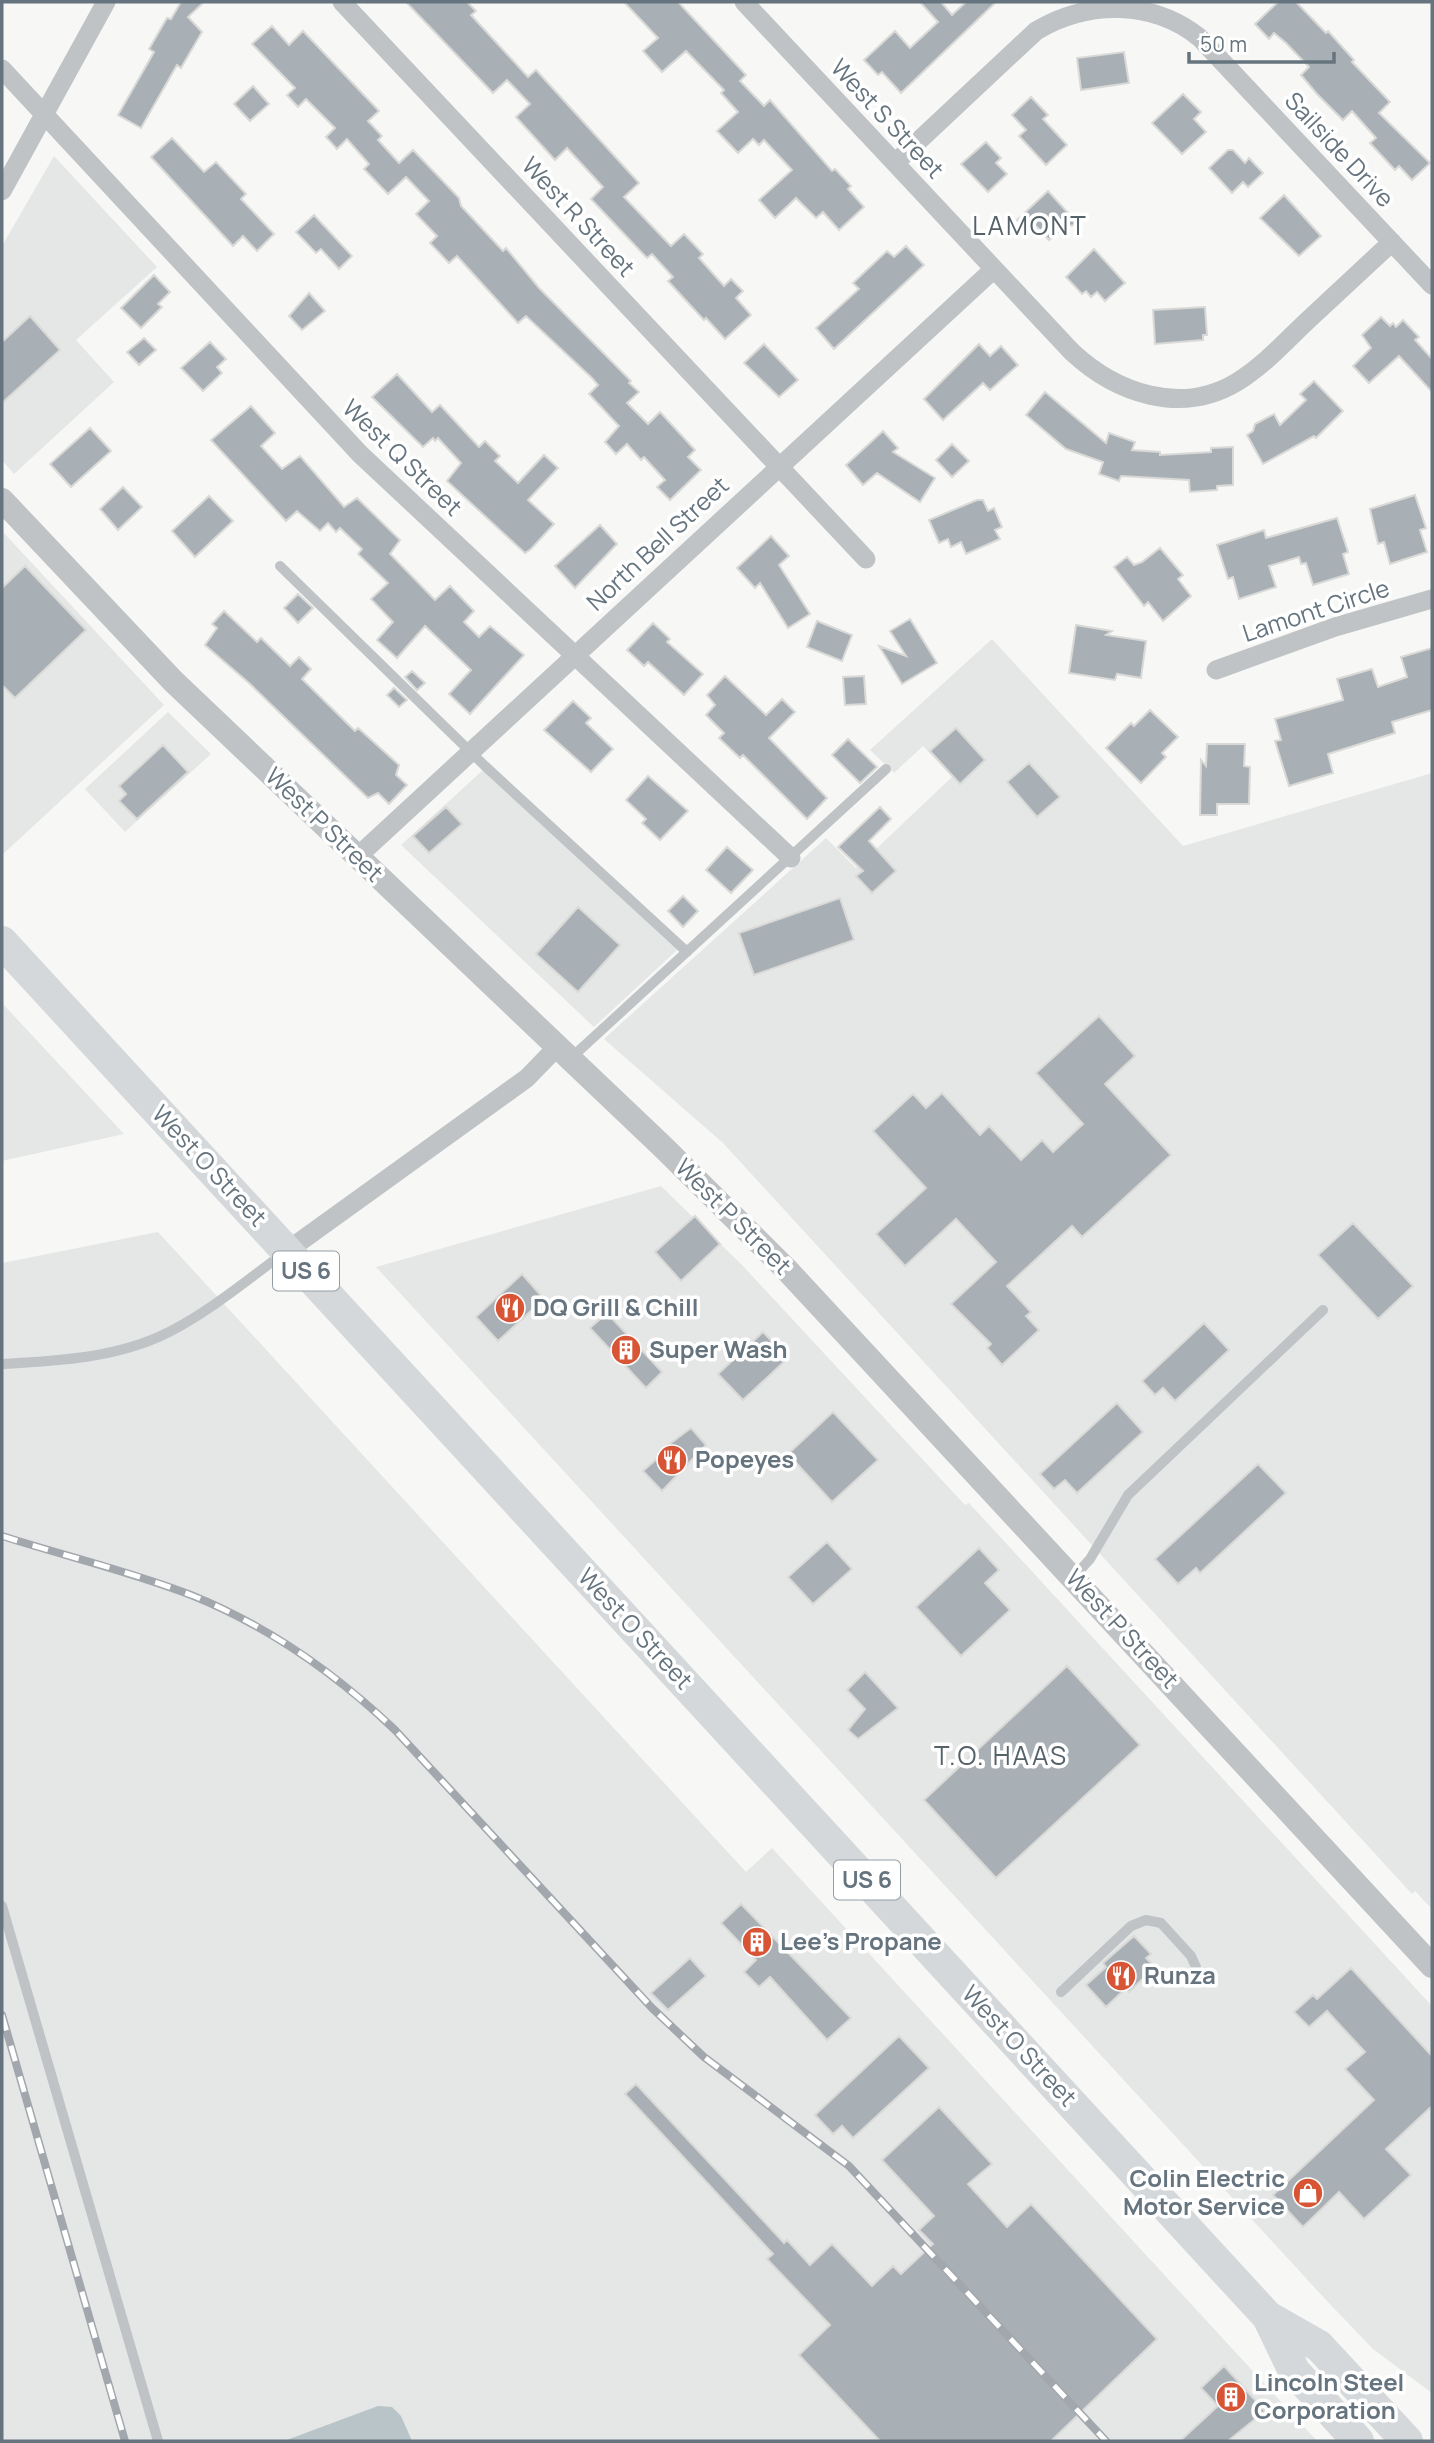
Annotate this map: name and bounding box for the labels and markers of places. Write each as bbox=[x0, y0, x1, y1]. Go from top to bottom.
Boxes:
place label: DQ Grill & Chill bbox=[533, 1290, 699, 1323]
restaurant icon: DQ Grill & Chill bbox=[493, 1291, 527, 1325]
place label: Super Wash bbox=[649, 1332, 788, 1365]
building icon: Super Wash bbox=[609, 1333, 643, 1367]
place label: Popeyes bbox=[695, 1442, 794, 1475]
restaurant icon: Popeyes bbox=[655, 1443, 689, 1477]
place label: Lee's Propane bbox=[780, 1924, 942, 1957]
building icon: Lee's Propane bbox=[740, 1925, 774, 1959]
place label: Runza bbox=[1144, 1958, 1216, 1991]
restaurant icon: Runza bbox=[1104, 1959, 1138, 1993]
place label: Colin Electric Motor Service bbox=[1123, 2161, 1285, 2222]
shop icon: Colin Electric Motor Service bbox=[1291, 2176, 1325, 2210]
place label: Lincoln Steel Corporation bbox=[1254, 2365, 1404, 2426]
building icon: Lincoln Steel Corporation bbox=[1214, 2380, 1248, 2414]

